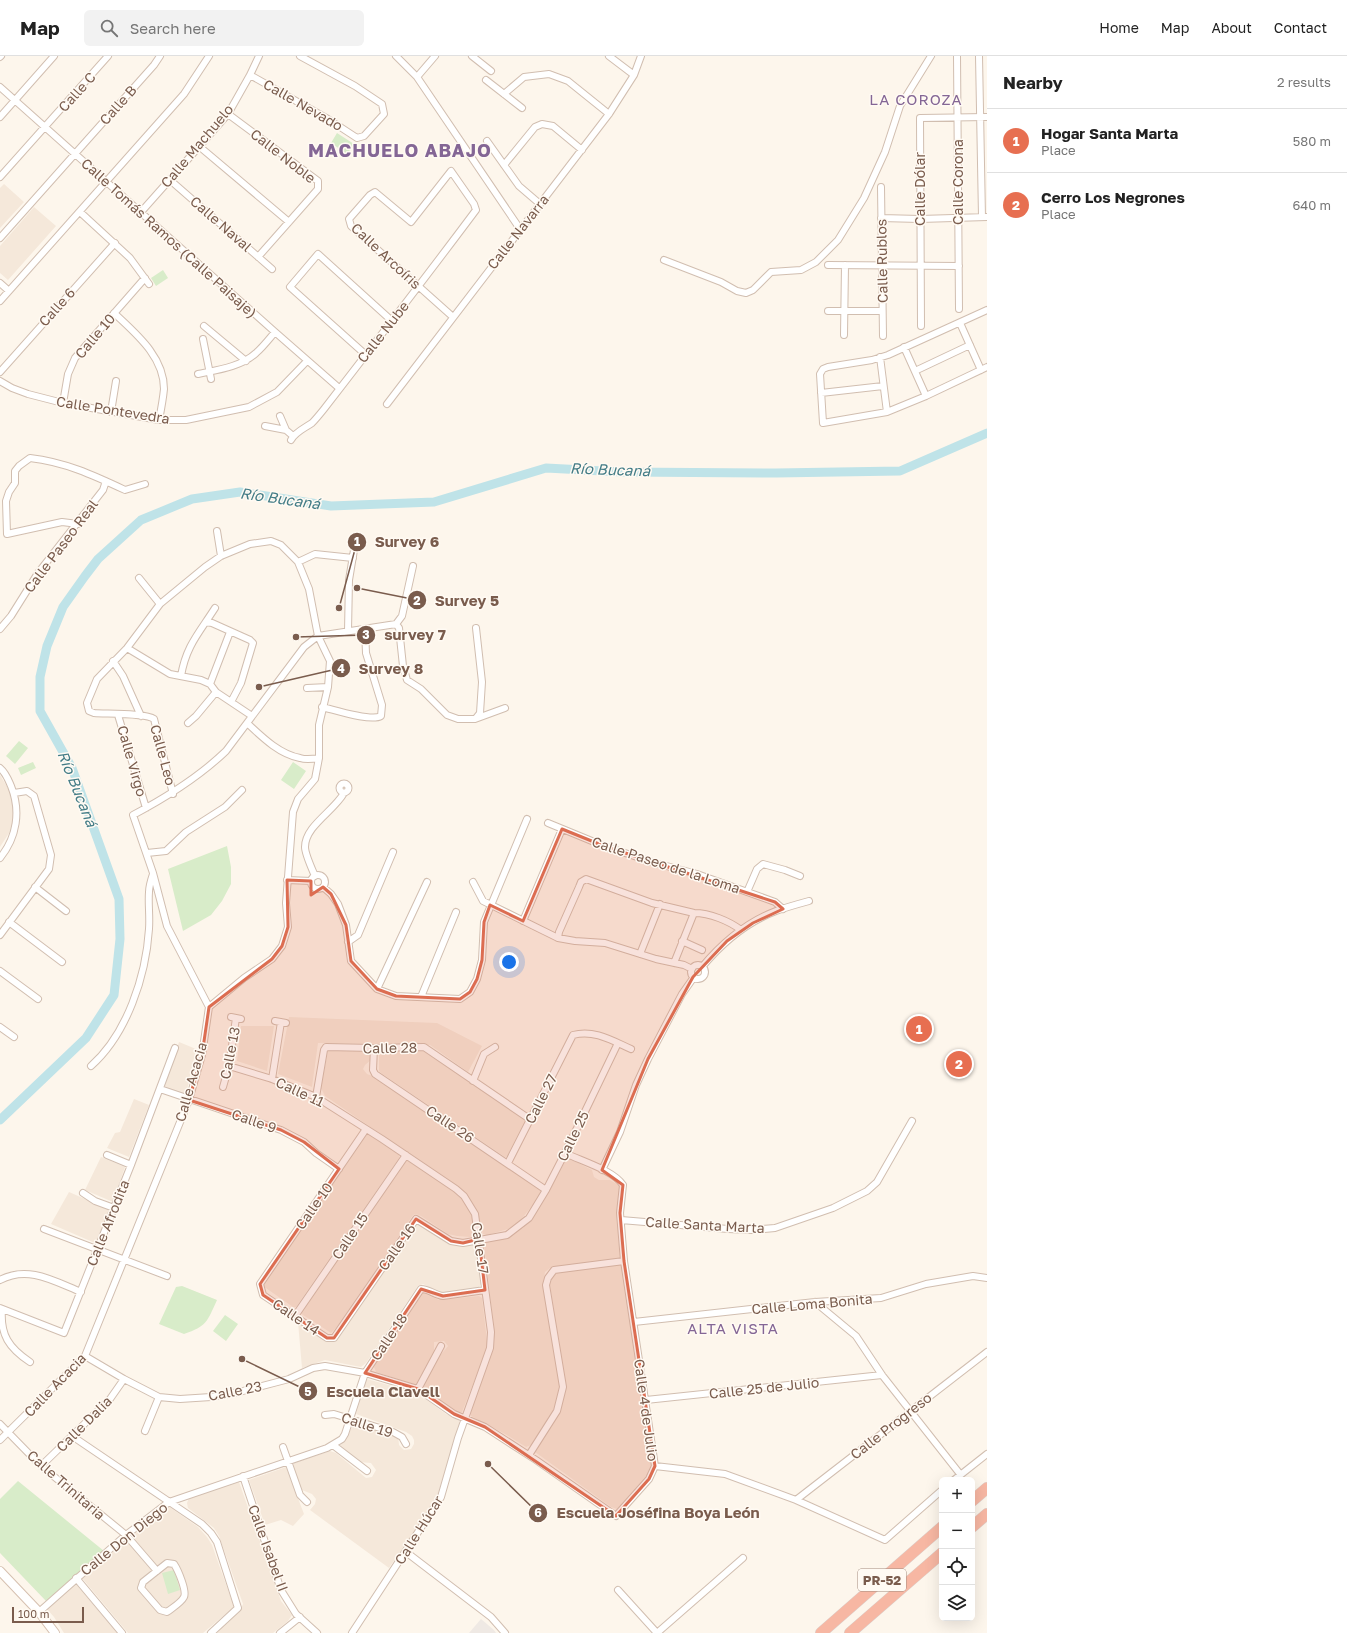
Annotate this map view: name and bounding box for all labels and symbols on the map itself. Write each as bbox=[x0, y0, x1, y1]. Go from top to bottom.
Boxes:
street label: Calle C bbox=[54, 68, 99, 115]
street label: Calle Nevado bbox=[261, 75, 346, 134]
street label: Calle B bbox=[96, 81, 140, 128]
district label: LA COROZA bbox=[869, 90, 963, 108]
street label: Calle Machuelo bbox=[157, 101, 236, 191]
street label: Calle Noble bbox=[247, 125, 319, 186]
district label: MACHUELO ABAJO bbox=[308, 139, 492, 161]
street label: Calle Corona bbox=[949, 139, 966, 225]
street label: Calle Dólar bbox=[911, 152, 928, 226]
street label: Calle Tomás Ramos (Calle Paisaje) bbox=[78, 154, 261, 321]
street label: Calle Navarra bbox=[483, 191, 552, 272]
street label: Calle Naval bbox=[187, 192, 256, 255]
street label: Calle Arcoíris bbox=[348, 219, 425, 292]
street label: Calle Rublos bbox=[872, 219, 891, 303]
street label: Calle 6 bbox=[35, 284, 78, 330]
street label: Calle Nube bbox=[353, 297, 412, 366]
street label: Calle 10 bbox=[71, 310, 118, 362]
street label: Calle Pontevedra bbox=[55, 392, 171, 427]
water label: Río Bucaná bbox=[570, 459, 652, 479]
water label: Río Bucaná bbox=[239, 483, 323, 513]
street label: Calle Paseo Real bbox=[20, 496, 101, 596]
callout: Survey 6 bbox=[347, 528, 448, 555]
text: Survey 6 bbox=[375, 532, 439, 550]
text: 1 bbox=[354, 534, 360, 549]
callout: Survey 5 bbox=[407, 587, 507, 614]
text: Survey 5 bbox=[435, 591, 499, 609]
text: 2 bbox=[413, 593, 421, 608]
callout: survey 7 bbox=[356, 622, 454, 649]
text: survey 7 bbox=[384, 625, 446, 643]
text: 3 bbox=[362, 627, 370, 642]
callout: Survey 8 bbox=[331, 655, 431, 682]
text: Survey 8 bbox=[359, 659, 423, 677]
text: 4 bbox=[337, 661, 345, 676]
street label: Calle Virgo bbox=[114, 723, 151, 798]
street label: Calle Leo bbox=[147, 723, 180, 787]
water label: Río Bucaná bbox=[55, 748, 102, 831]
street label: Calle Paseo de la Loma bbox=[590, 833, 742, 897]
your location bbox=[499, 952, 519, 972]
pin: 1 bbox=[906, 1014, 932, 1044]
street label: Calle 13 bbox=[216, 1025, 243, 1080]
street label: Calle 28 bbox=[363, 1039, 417, 1056]
street label: Calle Acacia bbox=[171, 1040, 210, 1124]
pin: 2 bbox=[946, 1049, 972, 1079]
street label: Calle 27 bbox=[521, 1071, 560, 1126]
street label: Calle 11 bbox=[273, 1073, 327, 1110]
street label: Calle 26 bbox=[423, 1101, 478, 1146]
street label: Calle 9 bbox=[229, 1105, 279, 1136]
street label: Calle 25 bbox=[553, 1108, 592, 1164]
street label: Calle Afrodita bbox=[82, 1177, 133, 1268]
street label: Calle 10 bbox=[291, 1179, 336, 1232]
street label: Calle 15 bbox=[328, 1209, 371, 1262]
street label: Calle Santa Marta bbox=[645, 1213, 765, 1236]
street label: Calle 16 bbox=[374, 1220, 419, 1273]
street label: Calle 17 bbox=[468, 1221, 493, 1275]
street label: Calle Loma Bonita bbox=[751, 1290, 873, 1317]
street label: Calle 14 bbox=[269, 1295, 323, 1339]
street label: Calle 18 bbox=[367, 1310, 411, 1364]
district label: ALTA VISTA bbox=[687, 1319, 779, 1337]
street label: Calle Acacia bbox=[20, 1349, 89, 1420]
street label: Calle 4 de Julio bbox=[631, 1358, 662, 1462]
street label: Calle 25 de Julio bbox=[708, 1373, 820, 1402]
street label: Calle 23 bbox=[207, 1377, 263, 1404]
callout: Escuela Clavell bbox=[298, 1378, 448, 1405]
text: Escuela Clavell bbox=[326, 1382, 440, 1400]
text: 5 bbox=[304, 1384, 312, 1399]
street label: Calle Progreso bbox=[847, 1389, 935, 1463]
street label: Calle Dalia bbox=[52, 1392, 115, 1455]
street label: Calle 19 bbox=[339, 1408, 395, 1441]
street label: Calle Trinitaria bbox=[24, 1446, 109, 1523]
street label: Calle Húcar bbox=[391, 1492, 447, 1567]
street label: Calle Don Diego bbox=[77, 1498, 171, 1579]
callout: Escuela Joséfina Boya León bbox=[528, 1499, 768, 1526]
street label: Calle Isabel II bbox=[245, 1502, 292, 1594]
text: Escuela Joséfina Boya León bbox=[556, 1503, 760, 1521]
text: 6 bbox=[534, 1505, 542, 1520]
road number: PR-52 bbox=[858, 1569, 906, 1591]
scale bar bbox=[12, 1605, 84, 1624]

